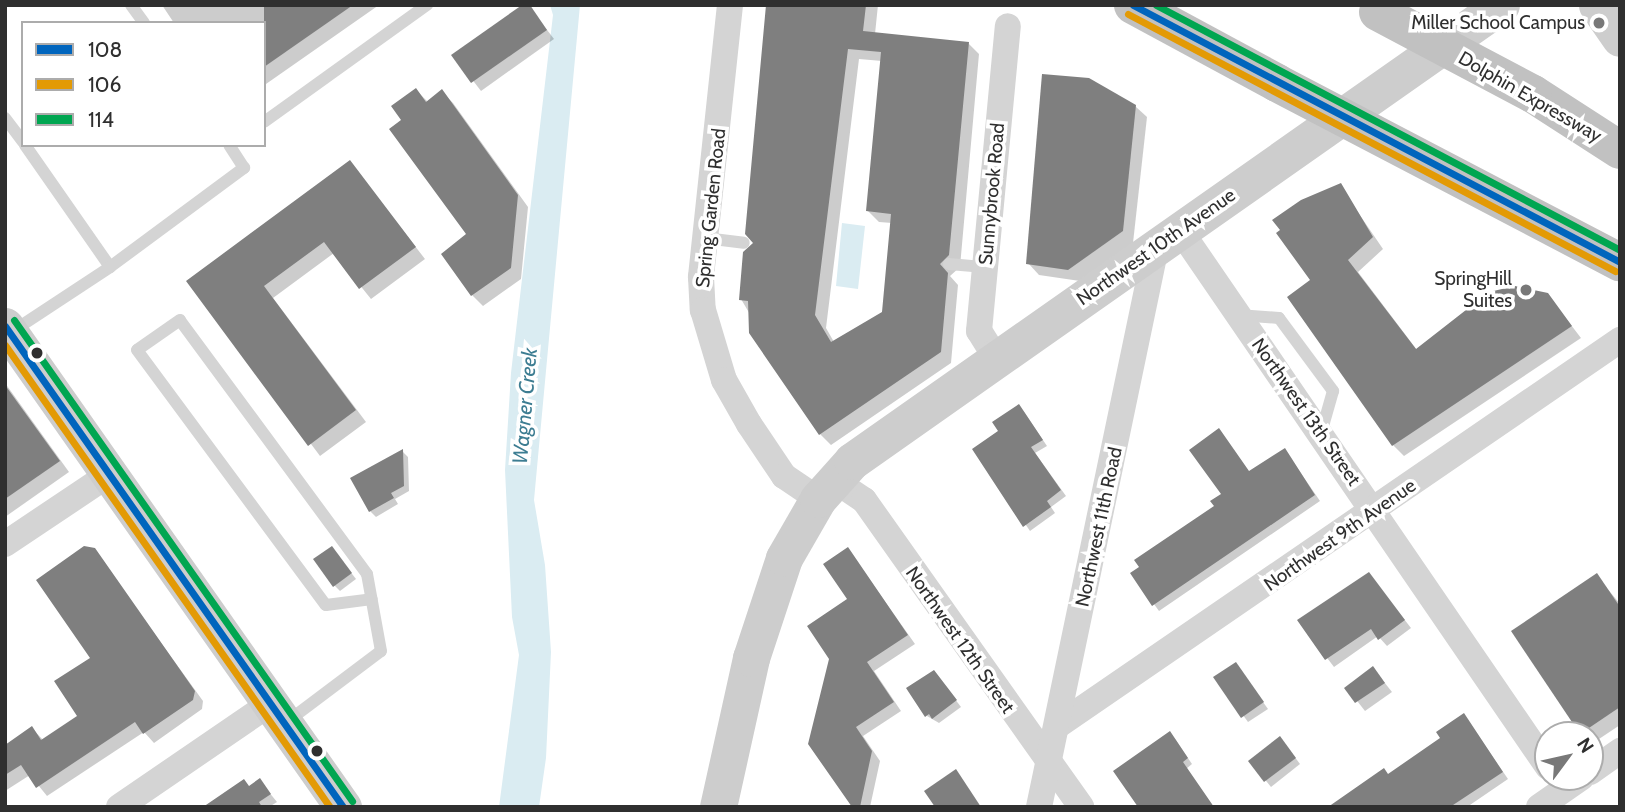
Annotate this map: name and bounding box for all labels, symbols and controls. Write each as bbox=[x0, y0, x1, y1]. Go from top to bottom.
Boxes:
place label: Miller School Campus bbox=[1411, 12, 1585, 34]
marker: Miller School Campus bbox=[1591, 15, 1607, 31]
legend bbox=[21, 21, 266, 147]
text: 108 bbox=[88, 37, 122, 62]
street label: Dolphin Expressway bbox=[1454, 47, 1606, 147]
text: 106 bbox=[88, 72, 121, 97]
text: 114 bbox=[88, 107, 114, 132]
street label: Sunnybrook Road bbox=[974, 122, 1010, 266]
street label: Spring Garden Road bbox=[691, 127, 731, 289]
street label: Northwest 10th Avenue bbox=[1072, 184, 1240, 310]
place label: SpringHill Suites bbox=[1434, 268, 1512, 312]
marker: SpringHill Suites bbox=[1518, 282, 1534, 298]
street label: Northwest 13th Street bbox=[1247, 334, 1365, 490]
unlabelled marker bbox=[30, 346, 44, 360]
water label: Wagner Creek bbox=[507, 347, 543, 465]
street label: Northwest 11th Road bbox=[1071, 445, 1127, 609]
street label: Northwest 9th Avenue bbox=[1260, 474, 1420, 596]
street label: Northwest 12th Street bbox=[901, 562, 1019, 718]
north arrow bbox=[1534, 721, 1604, 791]
text: N bbox=[1572, 733, 1599, 757]
unlabelled marker bbox=[310, 744, 324, 758]

